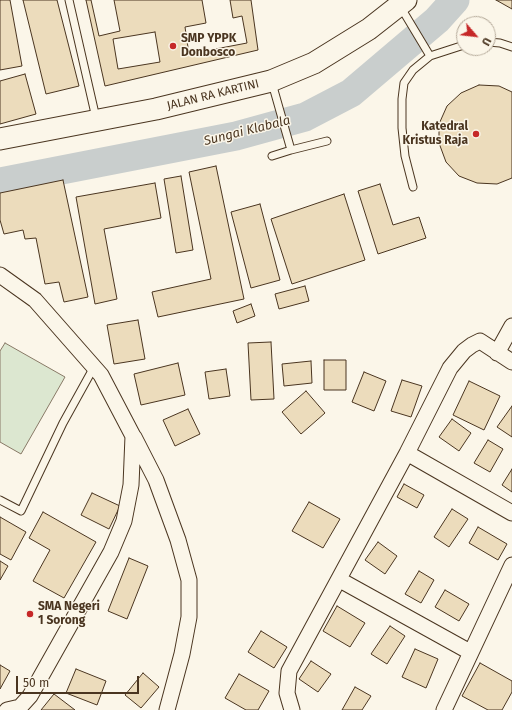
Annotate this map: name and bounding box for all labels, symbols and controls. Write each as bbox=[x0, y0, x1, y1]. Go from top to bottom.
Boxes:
north arrow bbox=[456, 16, 496, 56]
place label: SMP YPPK Donbosco bbox=[181, 32, 236, 60]
text: U bbox=[479, 35, 494, 48]
marker: SMP YPPK Donbosco bbox=[168, 41, 178, 51]
street label: JALAN RA KARTINI bbox=[165, 77, 261, 113]
water label: Sungai Klabala bbox=[202, 113, 292, 149]
place label: Katedral Kristus Raja bbox=[403, 120, 468, 148]
marker: Katedral Kristus Raja bbox=[471, 129, 481, 139]
place label: SMA Negeri 1 Sorong bbox=[38, 600, 100, 628]
marker: SMA Negeri 1 Sorong bbox=[25, 609, 35, 619]
scale bar bbox=[18, 668, 141, 694]
text: 50 m bbox=[23, 676, 49, 690]

